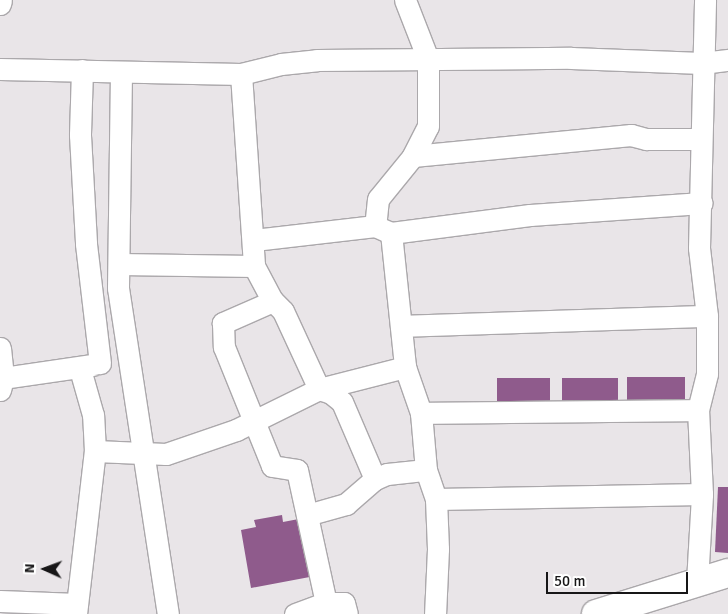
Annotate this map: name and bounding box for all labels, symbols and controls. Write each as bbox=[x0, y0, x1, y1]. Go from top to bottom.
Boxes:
north arrow bbox=[20, 544, 70, 594]
scale bar bbox=[548, 562, 690, 594]
text: N bbox=[21, 563, 38, 574]
text: 50 m bbox=[554, 572, 585, 590]

